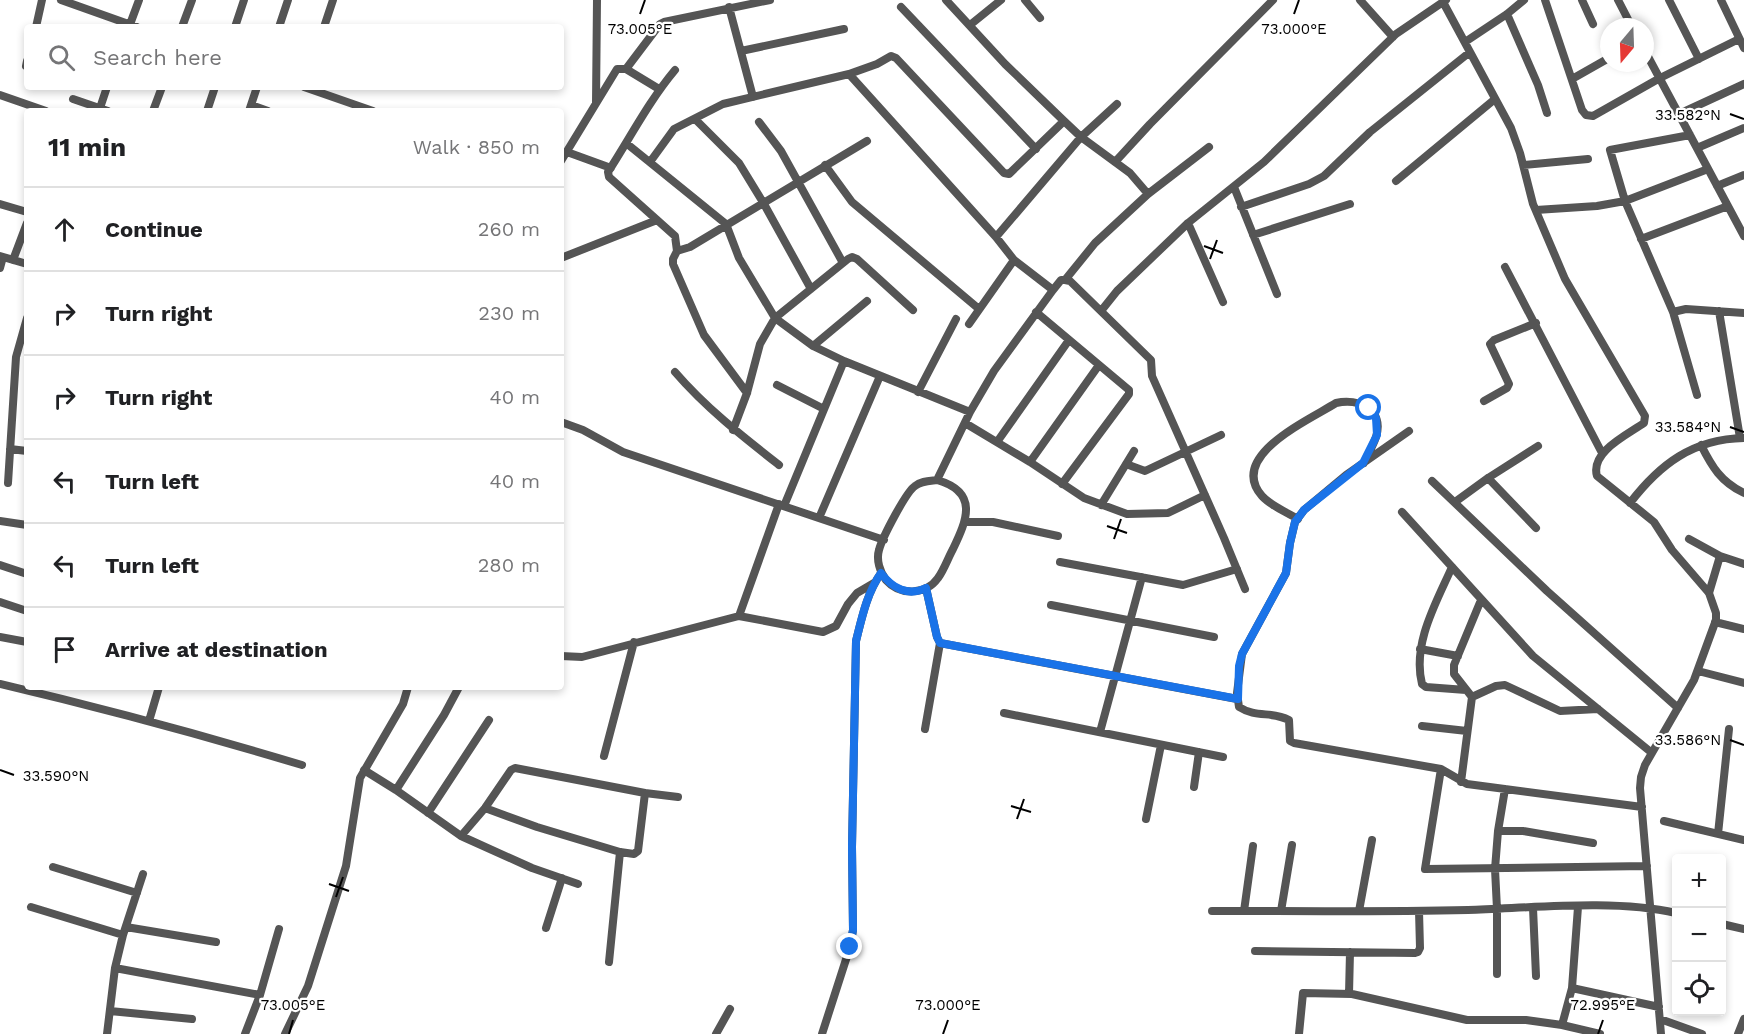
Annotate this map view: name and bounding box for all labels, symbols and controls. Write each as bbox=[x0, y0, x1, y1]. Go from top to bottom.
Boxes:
north arrow bbox=[1600, 18, 1654, 72]
text: 73.005°E bbox=[608, 20, 672, 38]
text: 73.000°E bbox=[1261, 20, 1327, 38]
search box bbox=[24, 24, 564, 90]
icon: search bbox=[45, 41, 78, 74]
text: Search here bbox=[93, 45, 222, 70]
text: 33.582°N bbox=[1655, 106, 1721, 124]
text: 11 min bbox=[48, 132, 126, 162]
text: Walk · 850 m bbox=[413, 135, 540, 159]
icon: ahead bbox=[48, 213, 81, 246]
text: Continue bbox=[105, 217, 203, 242]
text: 260 m bbox=[478, 217, 540, 241]
icon: right bbox=[48, 297, 81, 330]
text: Turn right bbox=[105, 301, 212, 326]
text: 230 m bbox=[478, 301, 540, 325]
icon: right bbox=[48, 381, 81, 414]
text: Turn right bbox=[105, 385, 212, 410]
text: 40 m bbox=[489, 385, 540, 409]
route start bbox=[1355, 394, 1381, 420]
text: 33.584°N bbox=[1655, 418, 1721, 436]
icon: left bbox=[48, 465, 81, 498]
text: Turn left bbox=[105, 469, 199, 494]
text: 40 m bbox=[489, 469, 540, 493]
icon: left bbox=[48, 549, 81, 582]
text: Turn left bbox=[105, 553, 199, 578]
text: 280 m bbox=[478, 553, 540, 577]
icon: arrive bbox=[48, 633, 81, 666]
text: Arrive at destination bbox=[105, 637, 328, 662]
text: 33.586°N bbox=[1655, 731, 1721, 749]
text: 33.590°N bbox=[23, 767, 89, 785]
map controls bbox=[1672, 854, 1726, 1016]
button: + bbox=[1672, 854, 1726, 908]
button: − bbox=[1672, 908, 1726, 962]
route end bbox=[836, 933, 862, 959]
button: locate bbox=[1672, 962, 1726, 1016]
text: 73.005°E bbox=[261, 996, 325, 1014]
text: 73.000°E bbox=[915, 996, 981, 1014]
text: 72.995°E bbox=[1571, 996, 1635, 1014]

